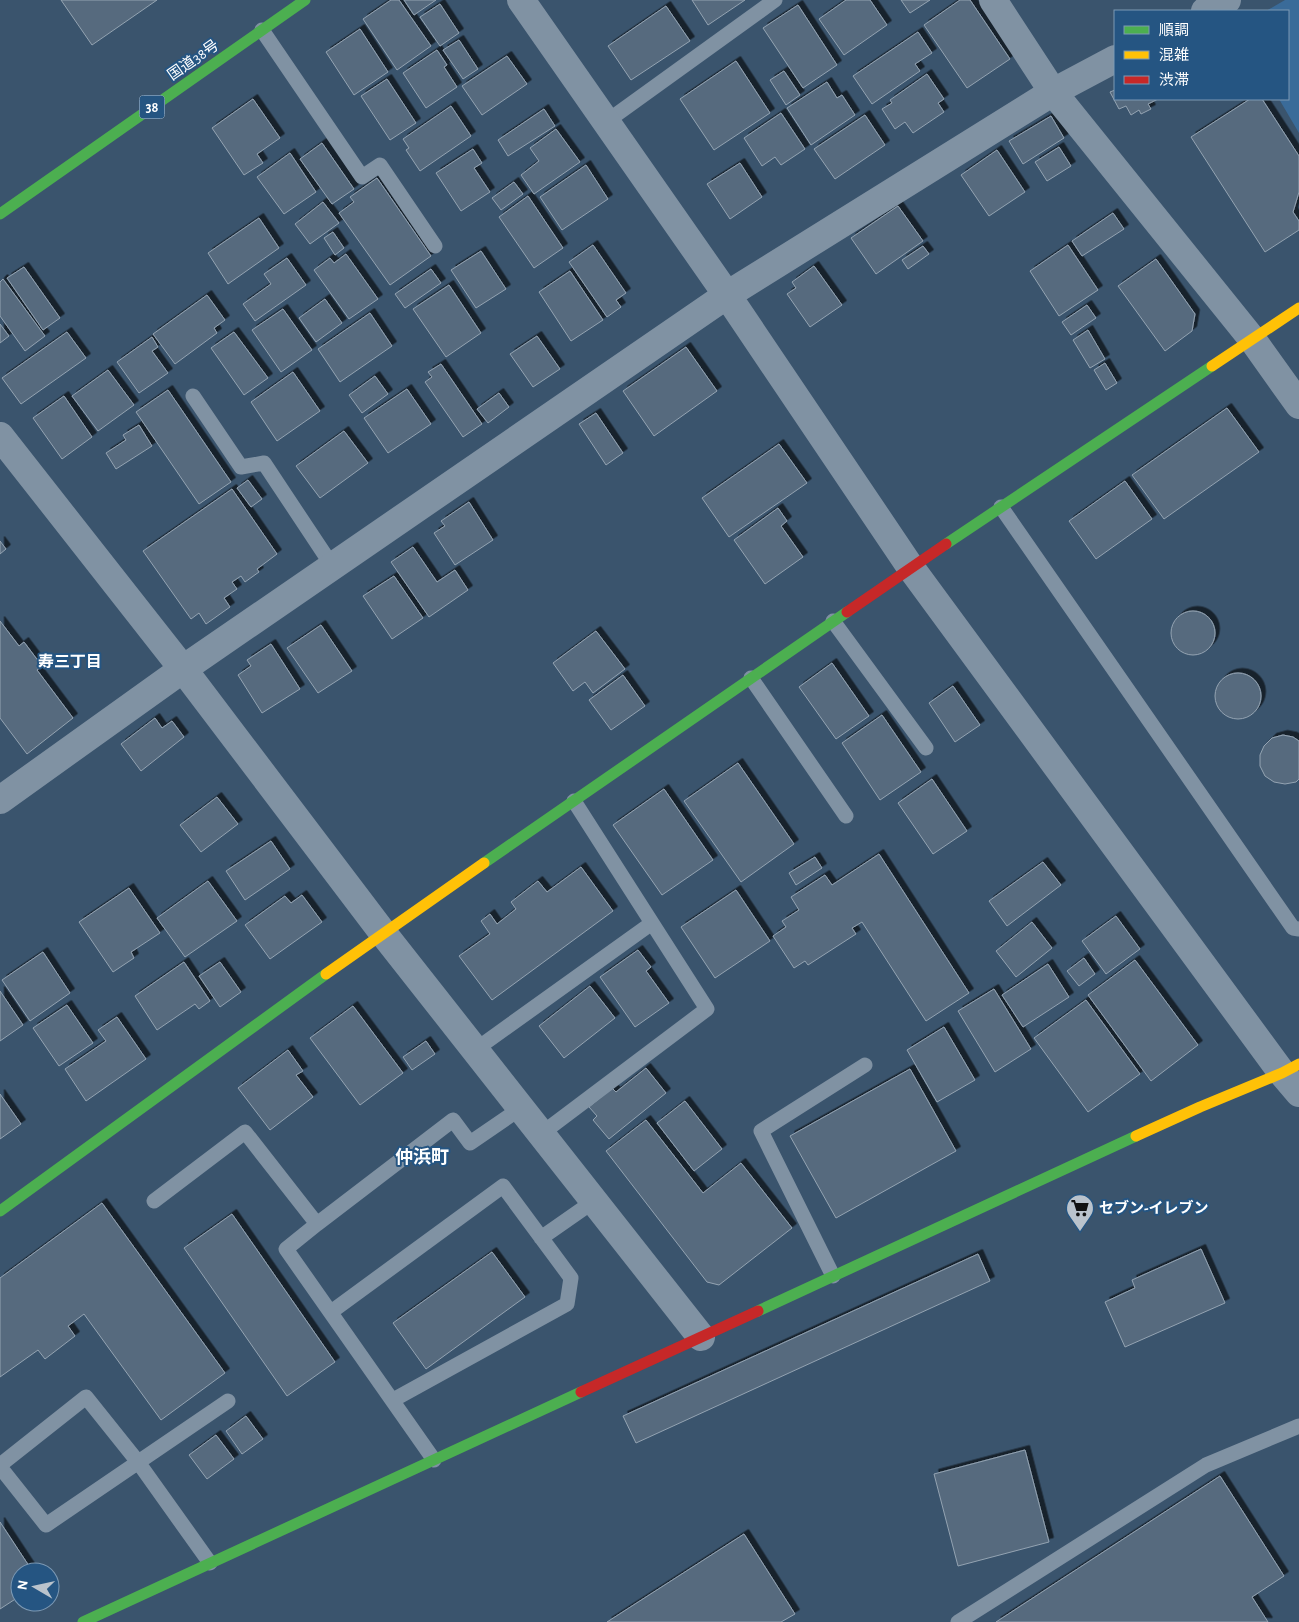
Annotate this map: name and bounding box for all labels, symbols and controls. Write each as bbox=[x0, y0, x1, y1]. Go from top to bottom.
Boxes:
legend bbox=[1114, 10, 1289, 100]
text: 順調 bbox=[1159, 23, 1189, 38]
street label: 国道38号 bbox=[165, 37, 221, 83]
text: 混雑 bbox=[1159, 47, 1189, 63]
text: 渋滞 bbox=[1159, 72, 1189, 88]
road number: 38 bbox=[140, 95, 164, 118]
district label: 寿三丁目 bbox=[38, 653, 102, 670]
district label: 仲浜町 bbox=[395, 1147, 449, 1167]
supermarket icon: セブン-イレブン bbox=[1065, 1193, 1095, 1232]
place label: セブン-イレブン bbox=[1099, 1199, 1209, 1216]
north arrow bbox=[10, 1562, 60, 1612]
text: N bbox=[15, 1579, 31, 1591]

